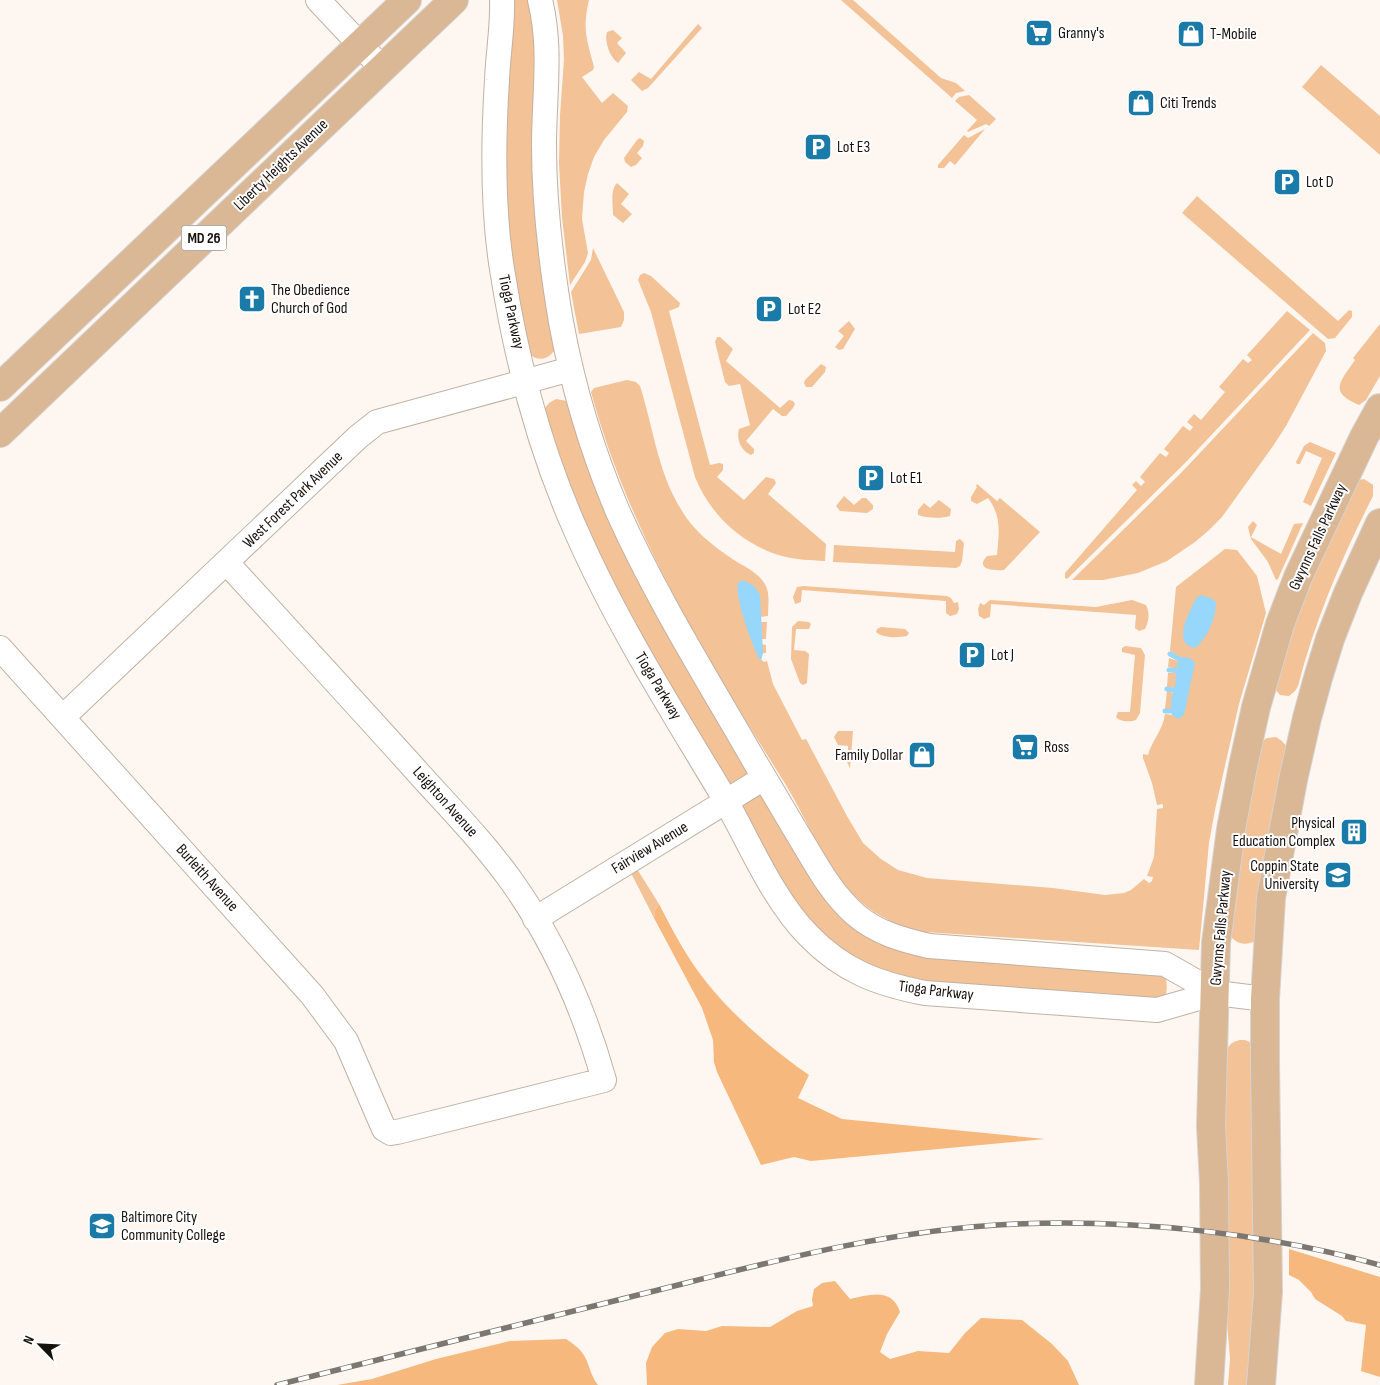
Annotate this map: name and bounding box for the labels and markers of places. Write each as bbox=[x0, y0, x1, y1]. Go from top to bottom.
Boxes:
supermarket icon: Granny's bbox=[1024, 18, 1054, 48]
shop icon: T-Mobile bbox=[1176, 19, 1206, 49]
place label: Granny's bbox=[1058, 24, 1105, 43]
place label: T-Mobile bbox=[1210, 25, 1257, 44]
shop icon: Citi Trends bbox=[1126, 88, 1156, 118]
place label: Citi Trends bbox=[1160, 94, 1217, 113]
parking icon: Lot E3 bbox=[803, 132, 833, 162]
place label: Lot E3 bbox=[837, 138, 870, 157]
parking icon: Lot D bbox=[1272, 167, 1302, 197]
place label: Lot D bbox=[1306, 173, 1334, 192]
place label: The Obedience Church of God bbox=[271, 281, 350, 318]
church icon: The Obedience Church of God bbox=[237, 284, 267, 314]
parking icon: Lot E2 bbox=[754, 294, 784, 324]
place label: Lot E2 bbox=[788, 300, 821, 319]
parking icon: Lot E1 bbox=[856, 463, 886, 493]
place label: Lot E1 bbox=[890, 469, 922, 488]
parking icon: Lot J bbox=[957, 640, 987, 670]
place label: Lot J bbox=[991, 646, 1014, 665]
supermarket icon: Ross bbox=[1010, 732, 1040, 762]
place label: Ross bbox=[1044, 738, 1069, 757]
shop icon: Family Dollar bbox=[907, 740, 937, 770]
place label: Family Dollar bbox=[835, 746, 903, 765]
place label: Physical Education Complex bbox=[1232, 814, 1335, 851]
building icon: Physical Education Complex bbox=[1339, 817, 1369, 847]
place label: Coppin State University bbox=[1250, 857, 1319, 894]
school or university icon: Coppin State University bbox=[1323, 860, 1353, 890]
place label: Baltimore City Community College bbox=[121, 1208, 225, 1245]
school or university icon: Baltimore City Community College bbox=[87, 1211, 117, 1241]

